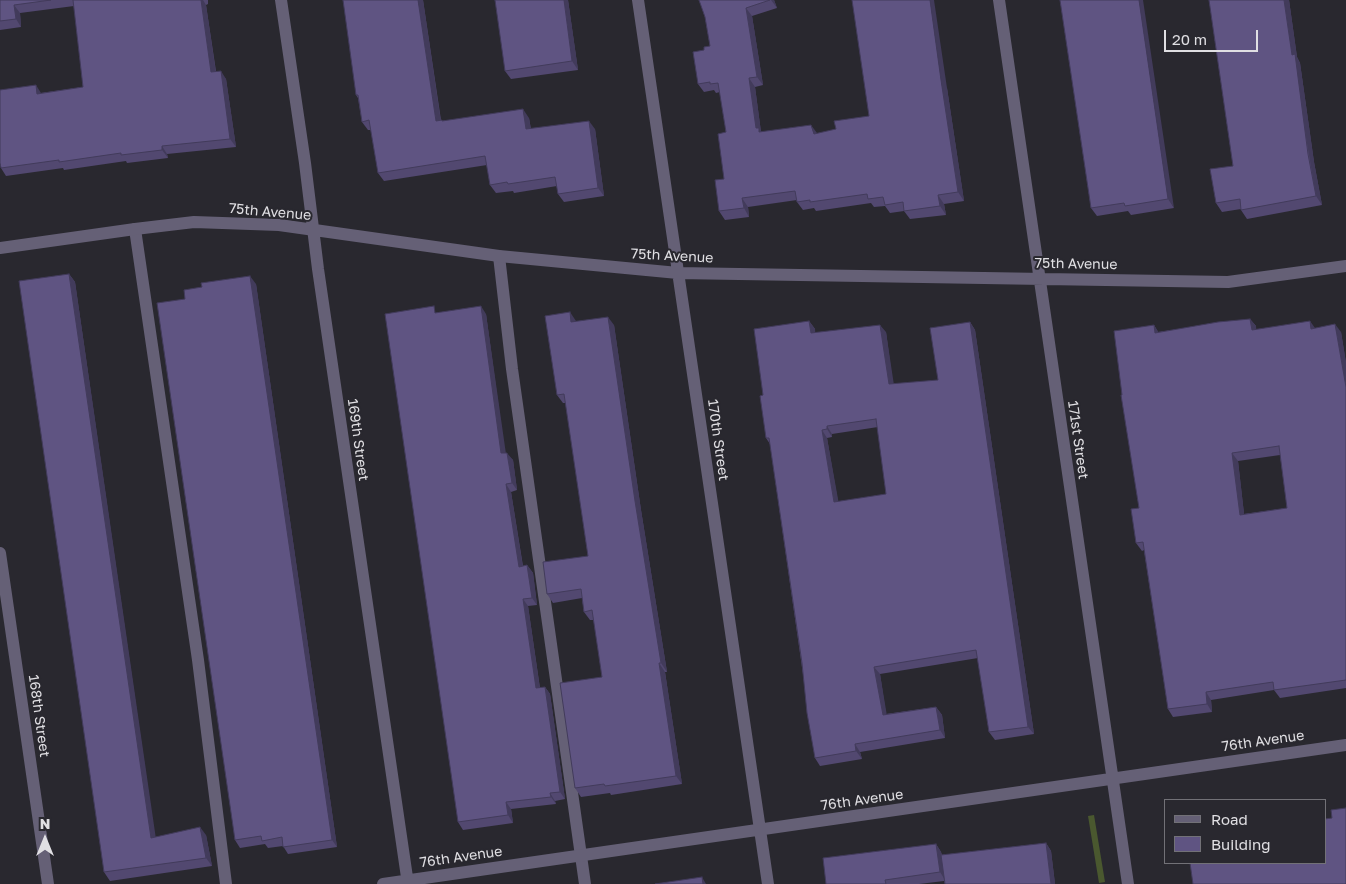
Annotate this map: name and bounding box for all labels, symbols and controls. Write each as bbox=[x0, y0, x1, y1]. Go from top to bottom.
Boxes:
scale bar bbox=[1166, 20, 1260, 52]
text: 20 m bbox=[1172, 30, 1207, 48]
street label: 75th Avenue bbox=[228, 200, 312, 224]
street label: 75th Avenue bbox=[630, 245, 714, 267]
street label: 75th Avenue bbox=[1035, 255, 1117, 273]
street label: 169th Street bbox=[344, 398, 372, 482]
street label: 170th Street bbox=[704, 398, 732, 482]
street label: 171st Street bbox=[1064, 400, 1092, 480]
street label: 168th Street bbox=[25, 674, 53, 758]
street label: 76th Avenue bbox=[1221, 727, 1305, 755]
street label: 76th Avenue bbox=[820, 786, 904, 814]
legend bbox=[1164, 799, 1326, 864]
text: Road bbox=[1211, 810, 1248, 828]
north arrow bbox=[20, 814, 70, 864]
text: N bbox=[40, 815, 50, 832]
text: Building bbox=[1211, 835, 1271, 853]
street label: 76th Avenue bbox=[419, 843, 503, 871]

